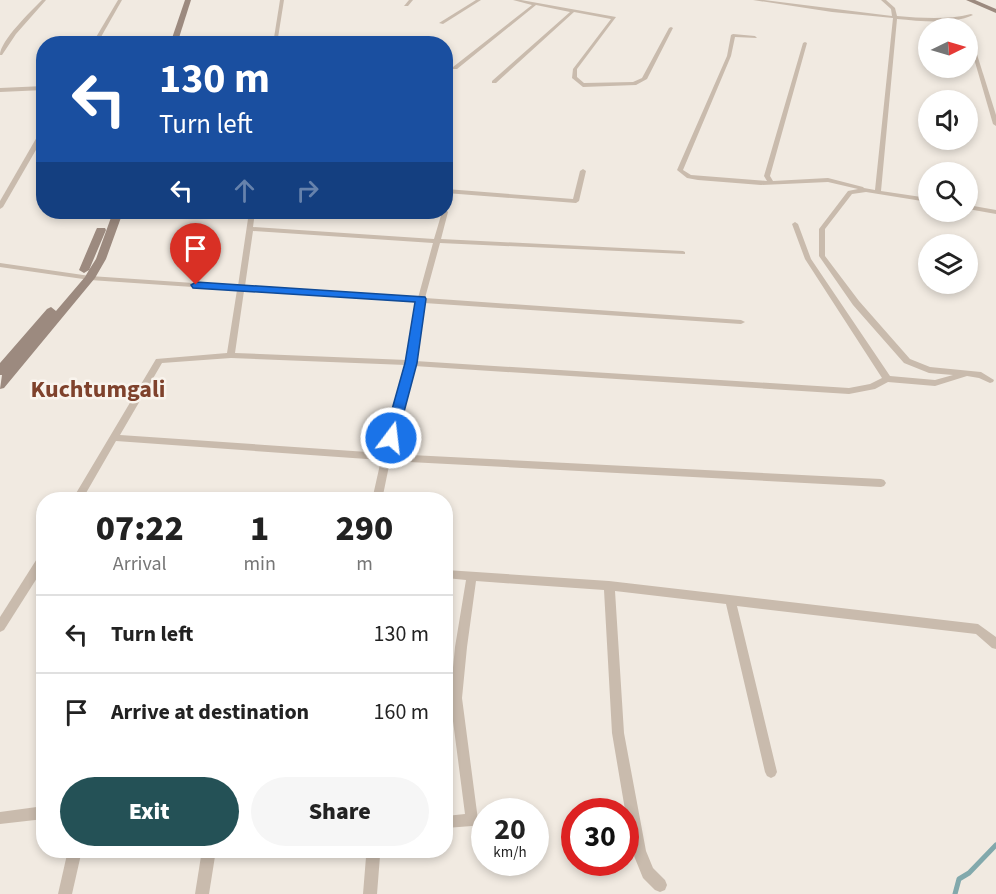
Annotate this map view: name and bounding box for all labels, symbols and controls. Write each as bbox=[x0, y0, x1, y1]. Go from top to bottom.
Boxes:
north arrow bbox=[918, 18, 978, 78]
map controls bbox=[918, 18, 978, 294]
text: 130 m bbox=[159, 49, 270, 109]
icon: left bbox=[60, 60, 138, 138]
button: sound bbox=[918, 90, 978, 150]
text: Turn left bbox=[159, 105, 253, 144]
button: search bbox=[918, 162, 978, 222]
icon: left bbox=[165, 174, 198, 207]
icon: ahead bbox=[228, 174, 261, 207]
icon: right bbox=[291, 174, 324, 207]
pin bbox=[170, 223, 221, 285]
icon: arrive bbox=[179, 232, 212, 265]
button: layers bbox=[918, 234, 978, 294]
district label: Kuchtumgali bbox=[31, 372, 165, 407]
position arrow bbox=[359, 406, 423, 470]
text: 07:22 bbox=[96, 503, 184, 554]
text: 1 bbox=[250, 503, 269, 554]
text: 290 bbox=[336, 503, 393, 554]
text: Arrival bbox=[113, 550, 167, 578]
text: min bbox=[243, 550, 276, 578]
text: m bbox=[356, 550, 373, 578]
icon: left bbox=[60, 618, 93, 651]
text: Turn left bbox=[111, 618, 193, 650]
text: 130 m bbox=[374, 618, 429, 650]
icon: arrive bbox=[60, 696, 93, 729]
text: Arrive at destination bbox=[111, 696, 309, 728]
text: 160 m bbox=[374, 696, 429, 728]
button: Exit bbox=[60, 777, 239, 846]
button: Share bbox=[251, 777, 429, 846]
speed limit sign: 30 bbox=[561, 798, 639, 876]
text: 20 bbox=[494, 808, 526, 851]
text: km/h bbox=[493, 842, 527, 863]

